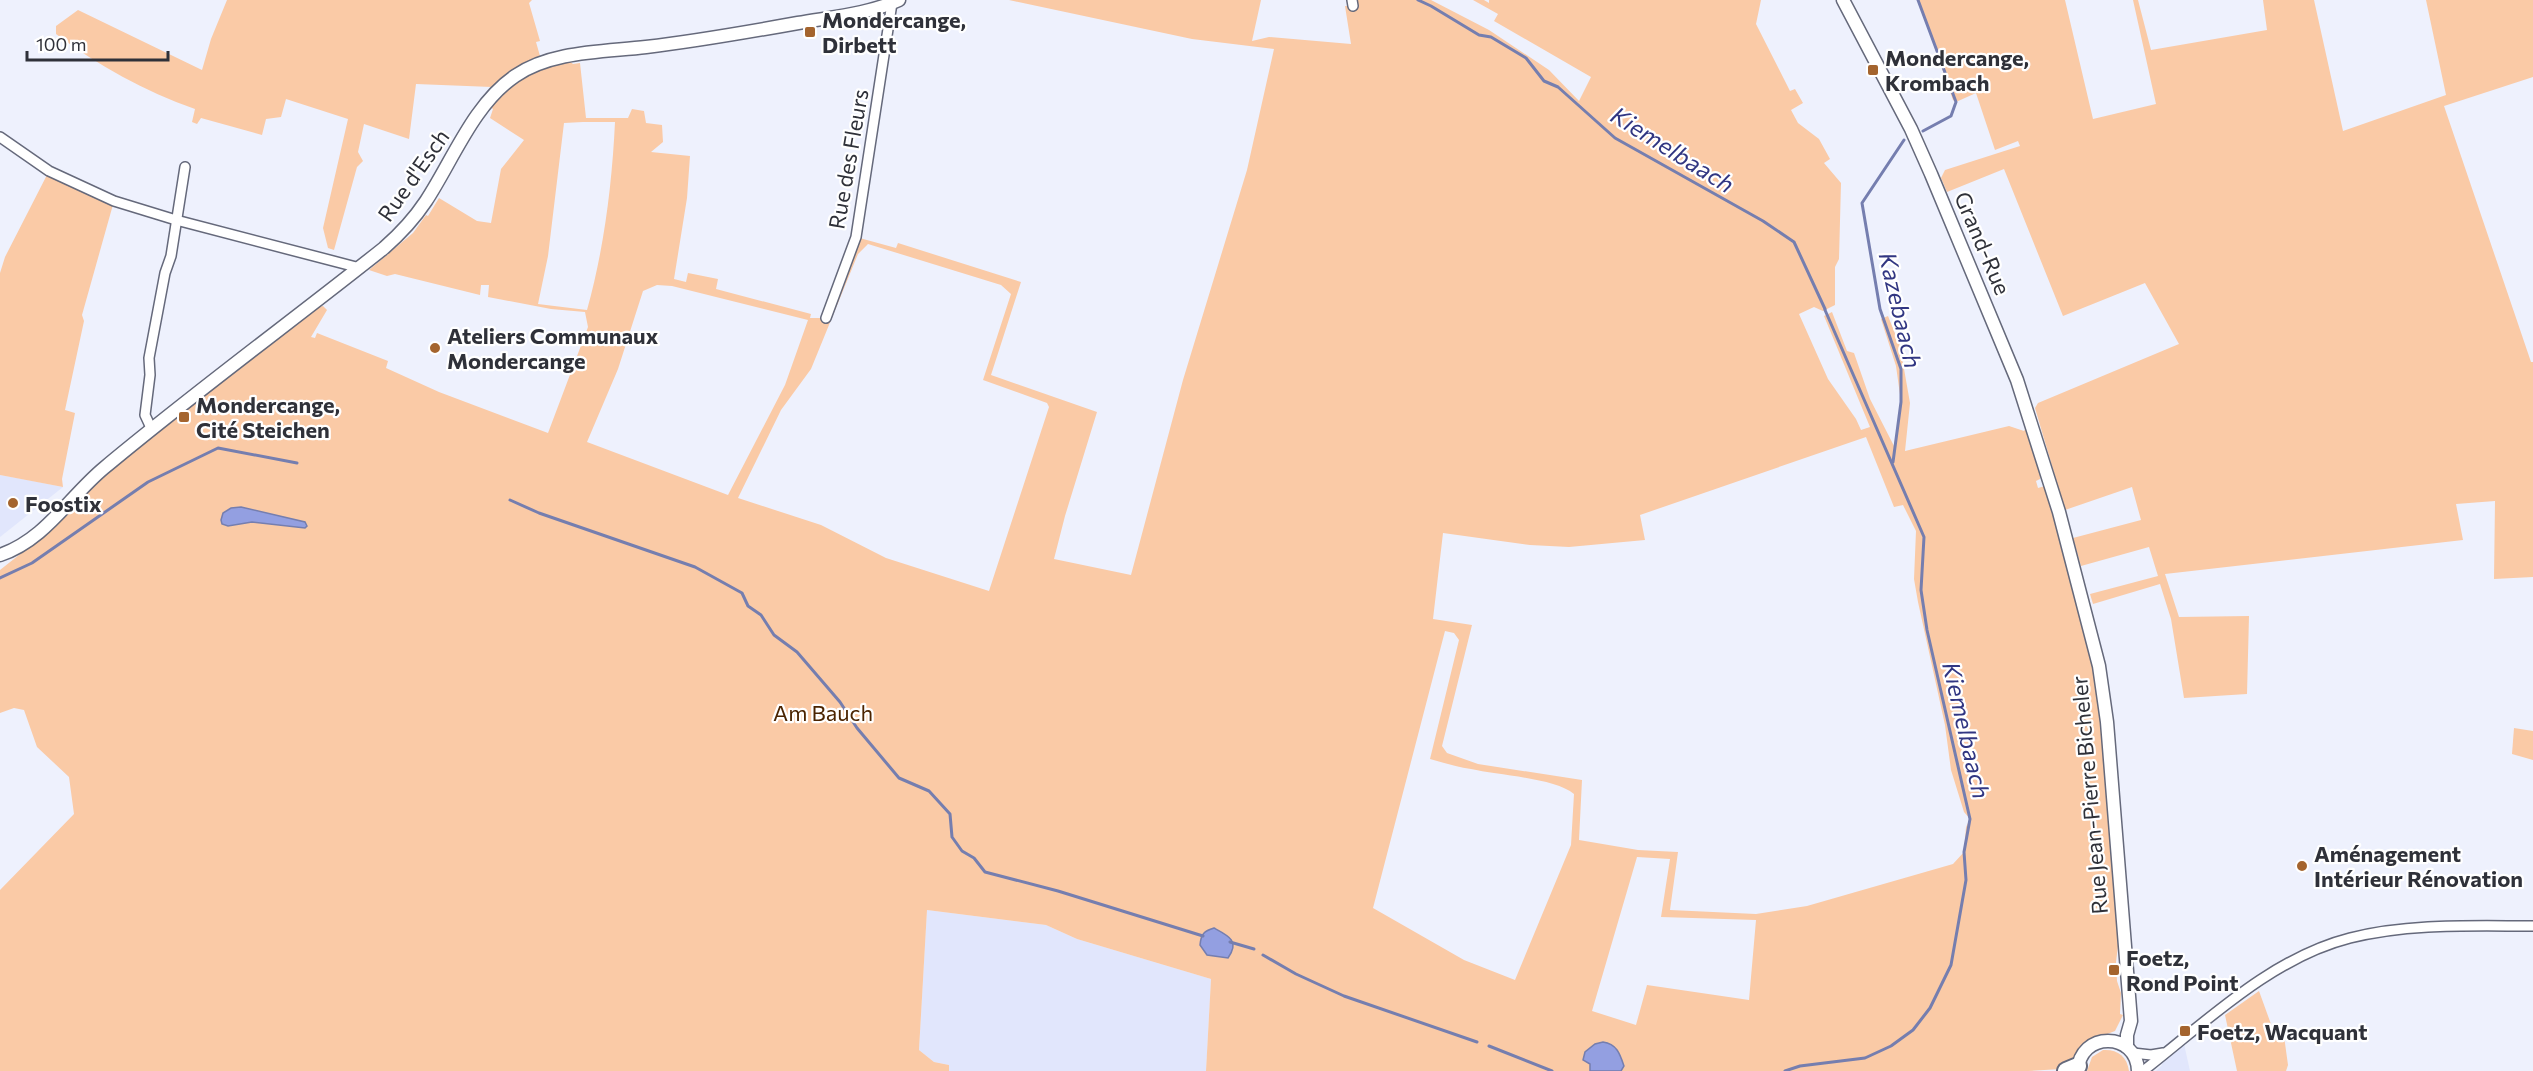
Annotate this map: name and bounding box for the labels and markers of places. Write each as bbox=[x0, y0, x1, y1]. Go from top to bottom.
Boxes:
place label: Mondercange, Dirbett bbox=[822, 6, 966, 58]
marker: Mondercange, Dirbett bbox=[803, 25, 817, 39]
place label: Mondercange, Krombach bbox=[1885, 44, 2029, 96]
marker: Mondercange, Krombach bbox=[1866, 63, 1880, 77]
place label: Ateliers Communaux Mondercange bbox=[447, 322, 659, 374]
marker: Ateliers Communaux Mondercange bbox=[428, 341, 442, 355]
place label: Mondercange, Cité Steichen bbox=[196, 391, 340, 443]
marker: Mondercange, Cité Steichen bbox=[177, 410, 191, 424]
place label: Foostix bbox=[25, 490, 102, 517]
marker: Foostix bbox=[6, 496, 20, 510]
place label: Aménagement Intérieur Rénovation bbox=[2314, 840, 2523, 892]
marker: Aménagement Intérieur Rénovation bbox=[2295, 859, 2309, 873]
place label: Foetz, Rond Point bbox=[2126, 944, 2239, 996]
marker: Foetz, Rond Point bbox=[2107, 963, 2121, 977]
place label: Foetz, Wacquant bbox=[2197, 1018, 2368, 1045]
marker: Foetz, Wacquant bbox=[2178, 1024, 2192, 1038]

